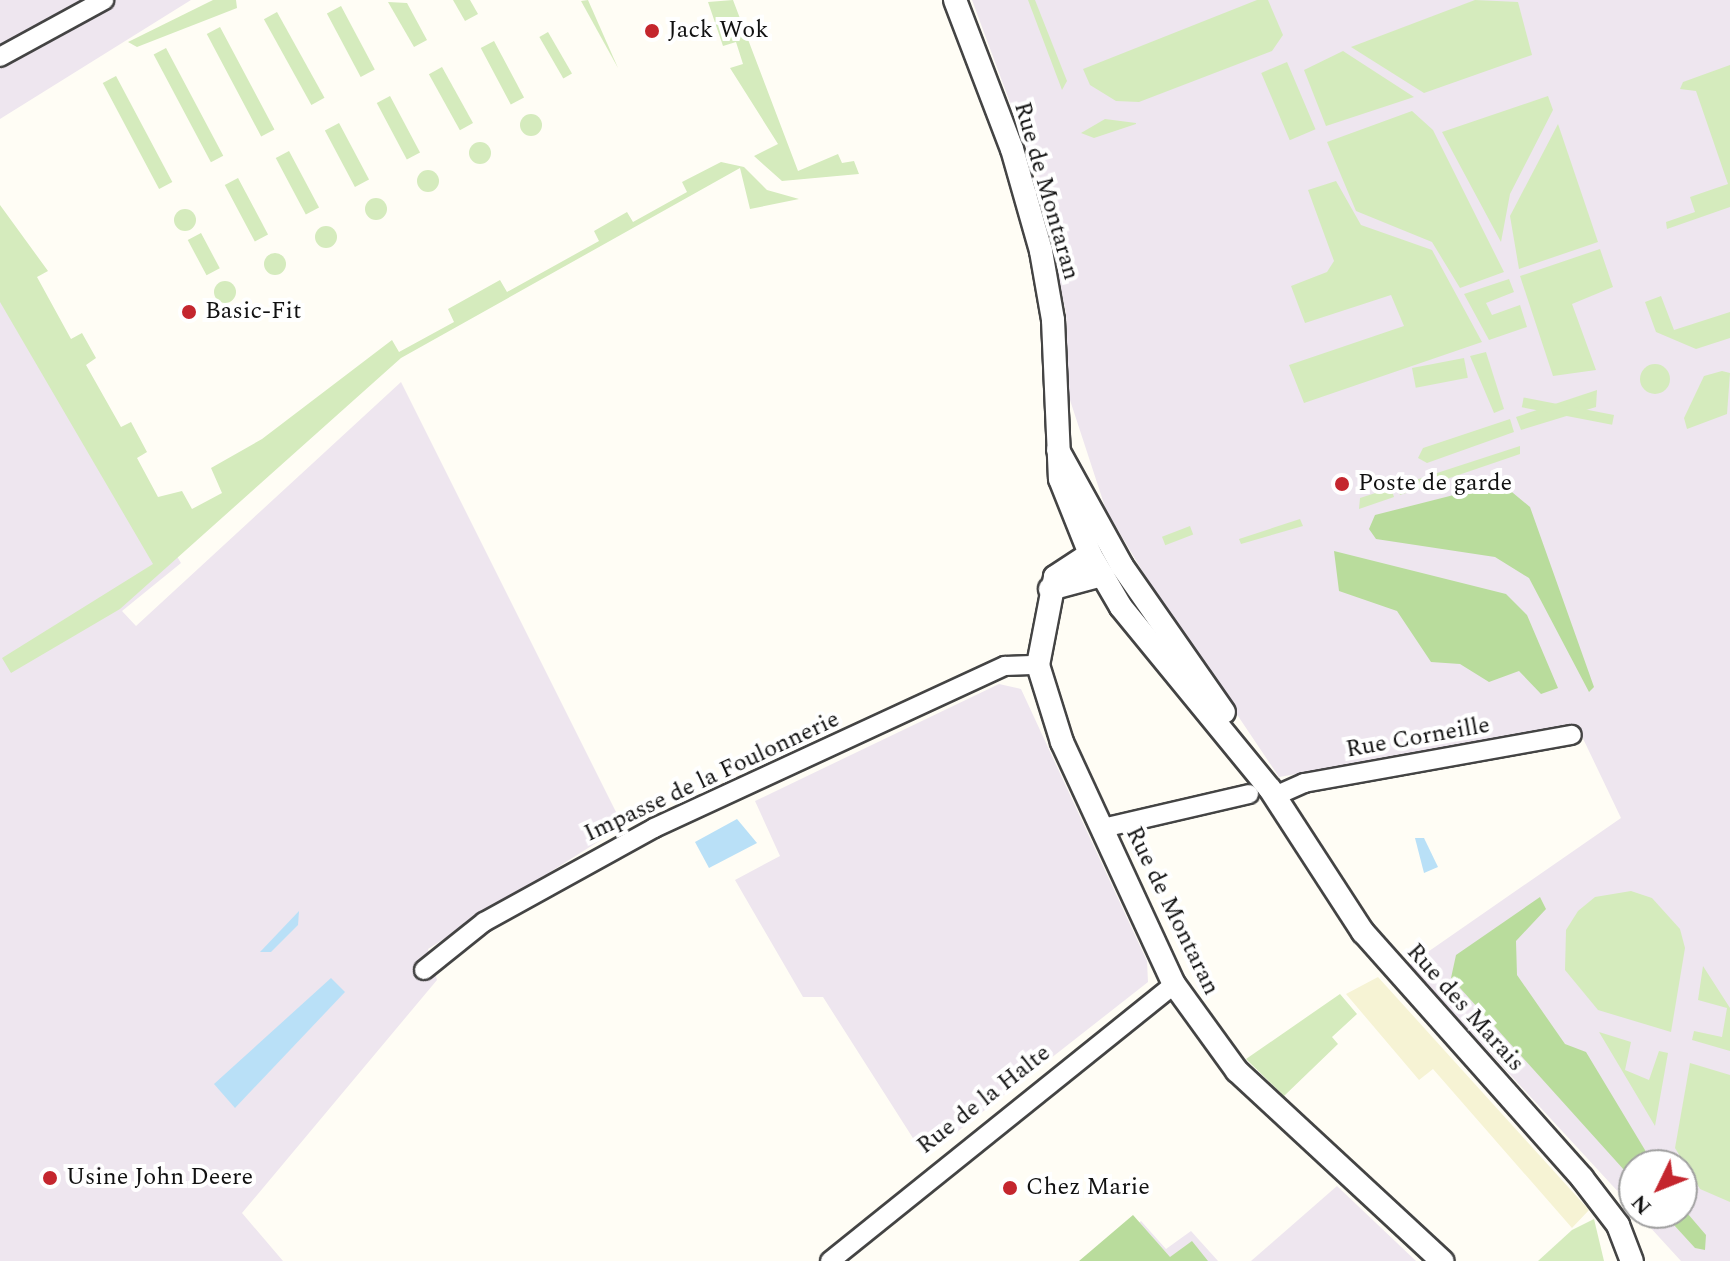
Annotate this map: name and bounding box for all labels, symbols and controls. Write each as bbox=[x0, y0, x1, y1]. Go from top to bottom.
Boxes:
place label: Jack Wok bbox=[668, 17, 769, 45]
marker: Jack Wok bbox=[643, 22, 661, 40]
street label: Rue de Montaran bbox=[1007, 99, 1085, 283]
place label: Basic-Fit bbox=[205, 298, 301, 326]
marker: Basic-Fit bbox=[180, 303, 198, 321]
place label: Poste de garde bbox=[1358, 470, 1512, 498]
marker: Poste de garde bbox=[1333, 475, 1351, 493]
street label: Impasse de la Foulonnerie bbox=[580, 705, 844, 849]
street label: Rue Corneille bbox=[1344, 711, 1492, 765]
street label: Rue de Montaran bbox=[1119, 822, 1225, 1000]
street label: Rue des Marais bbox=[1400, 938, 1530, 1078]
street label: Rue de la Halte bbox=[912, 1039, 1056, 1161]
north arrow bbox=[1618, 1149, 1698, 1229]
place label: Usine John Deere bbox=[66, 1164, 253, 1192]
marker: Usine John Deere bbox=[41, 1169, 59, 1187]
place label: Chez Marie bbox=[1026, 1174, 1150, 1202]
marker: Chez Marie bbox=[1001, 1179, 1019, 1197]
text: N bbox=[1623, 1187, 1660, 1222]

